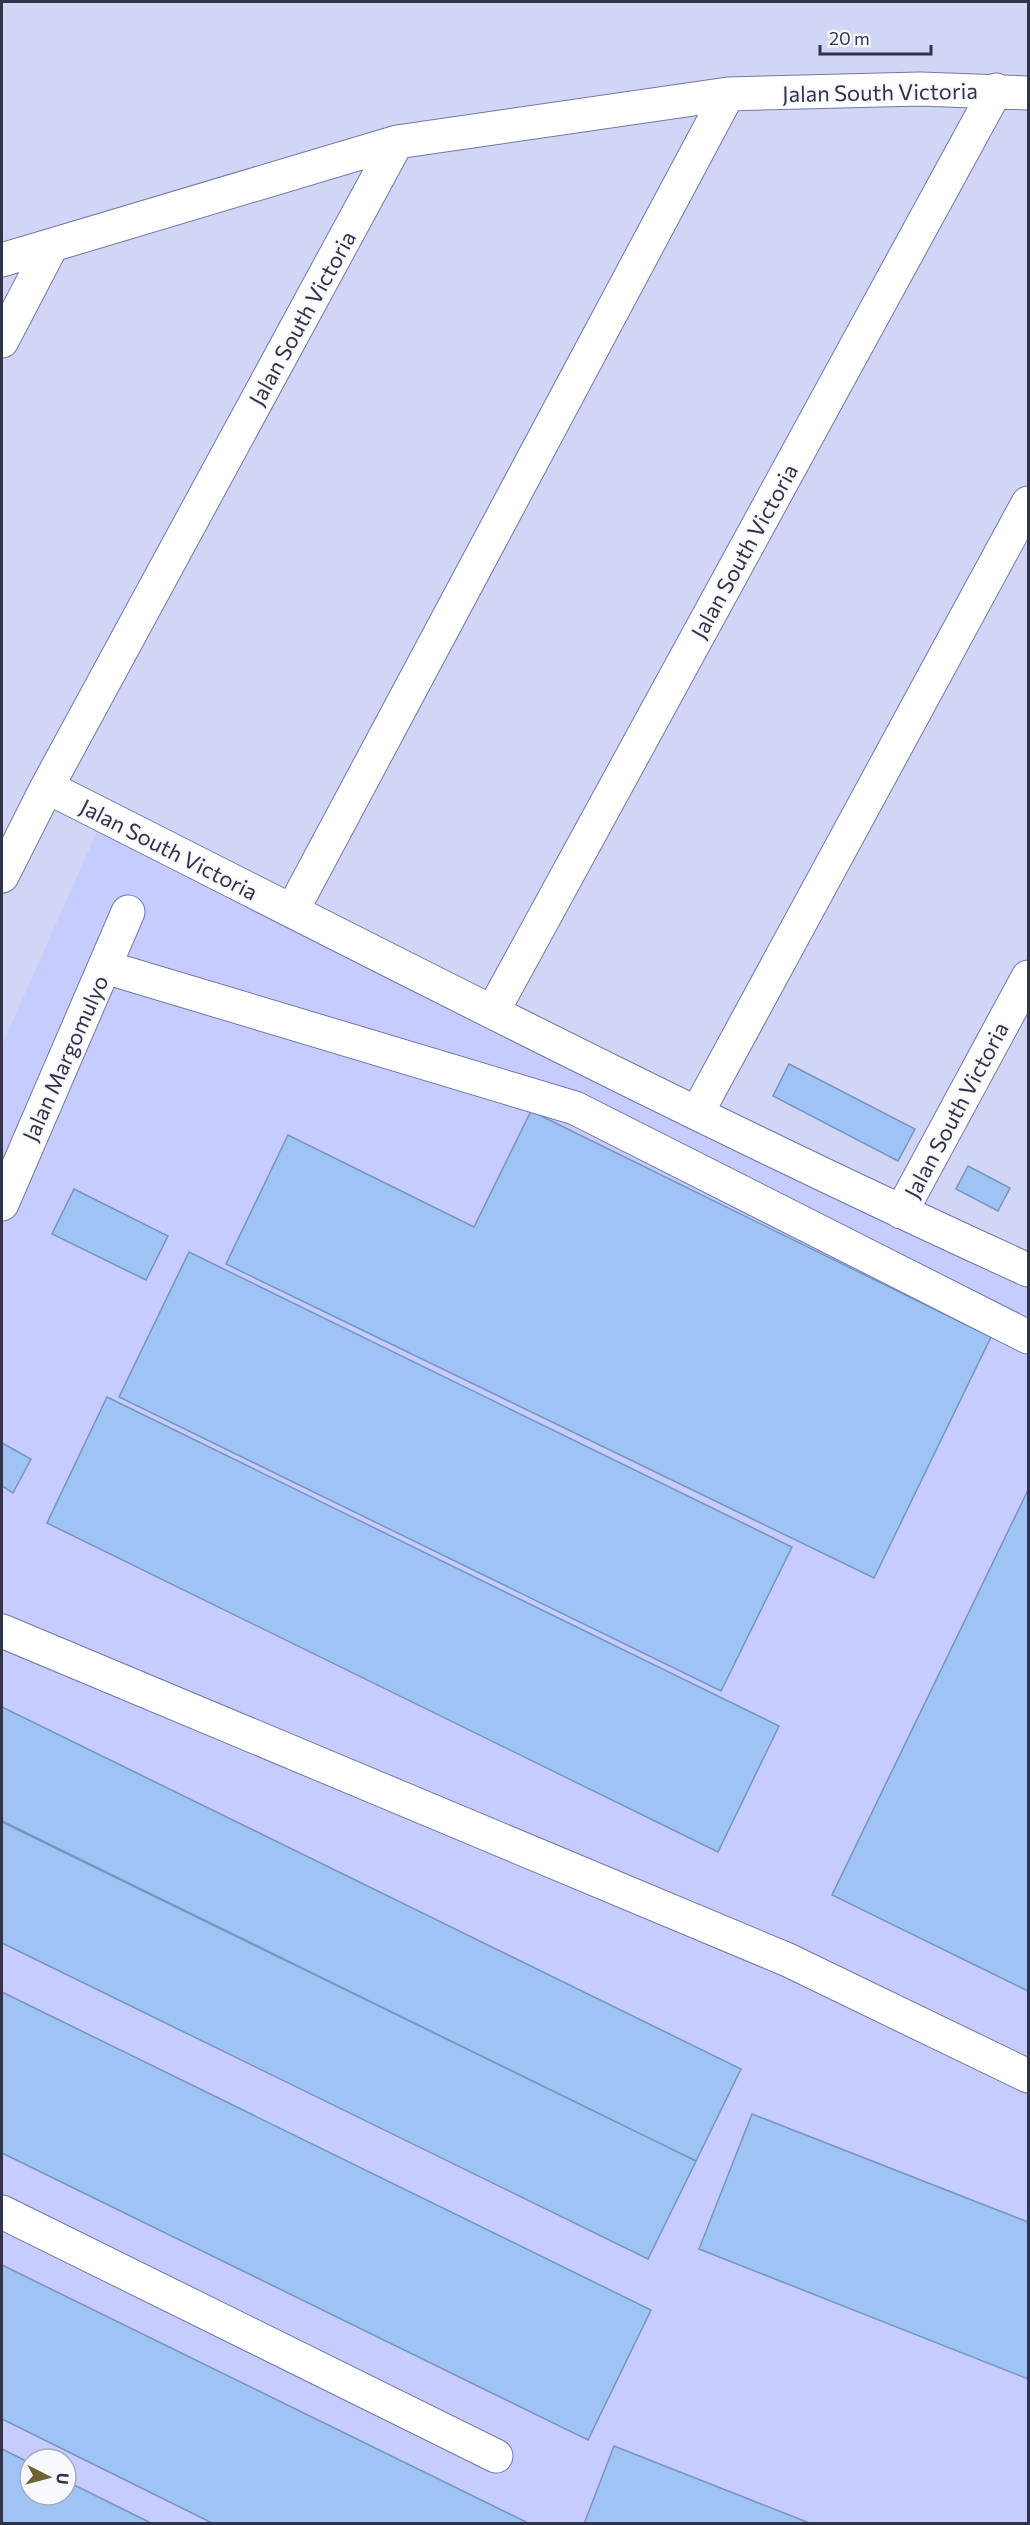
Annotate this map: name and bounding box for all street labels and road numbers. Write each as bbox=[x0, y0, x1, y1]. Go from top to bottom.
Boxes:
street label: Jalan South Victoria bbox=[782, 77, 978, 107]
street label: Jalan South Victoria bbox=[243, 226, 361, 410]
street label: Jalan South Victoria bbox=[685, 459, 803, 643]
street label: Jalan South Victoria bbox=[76, 793, 262, 905]
street label: Jalan Margomulyo bbox=[16, 971, 114, 1145]
street label: Jalan South Victoria bbox=[898, 1017, 1014, 1203]

